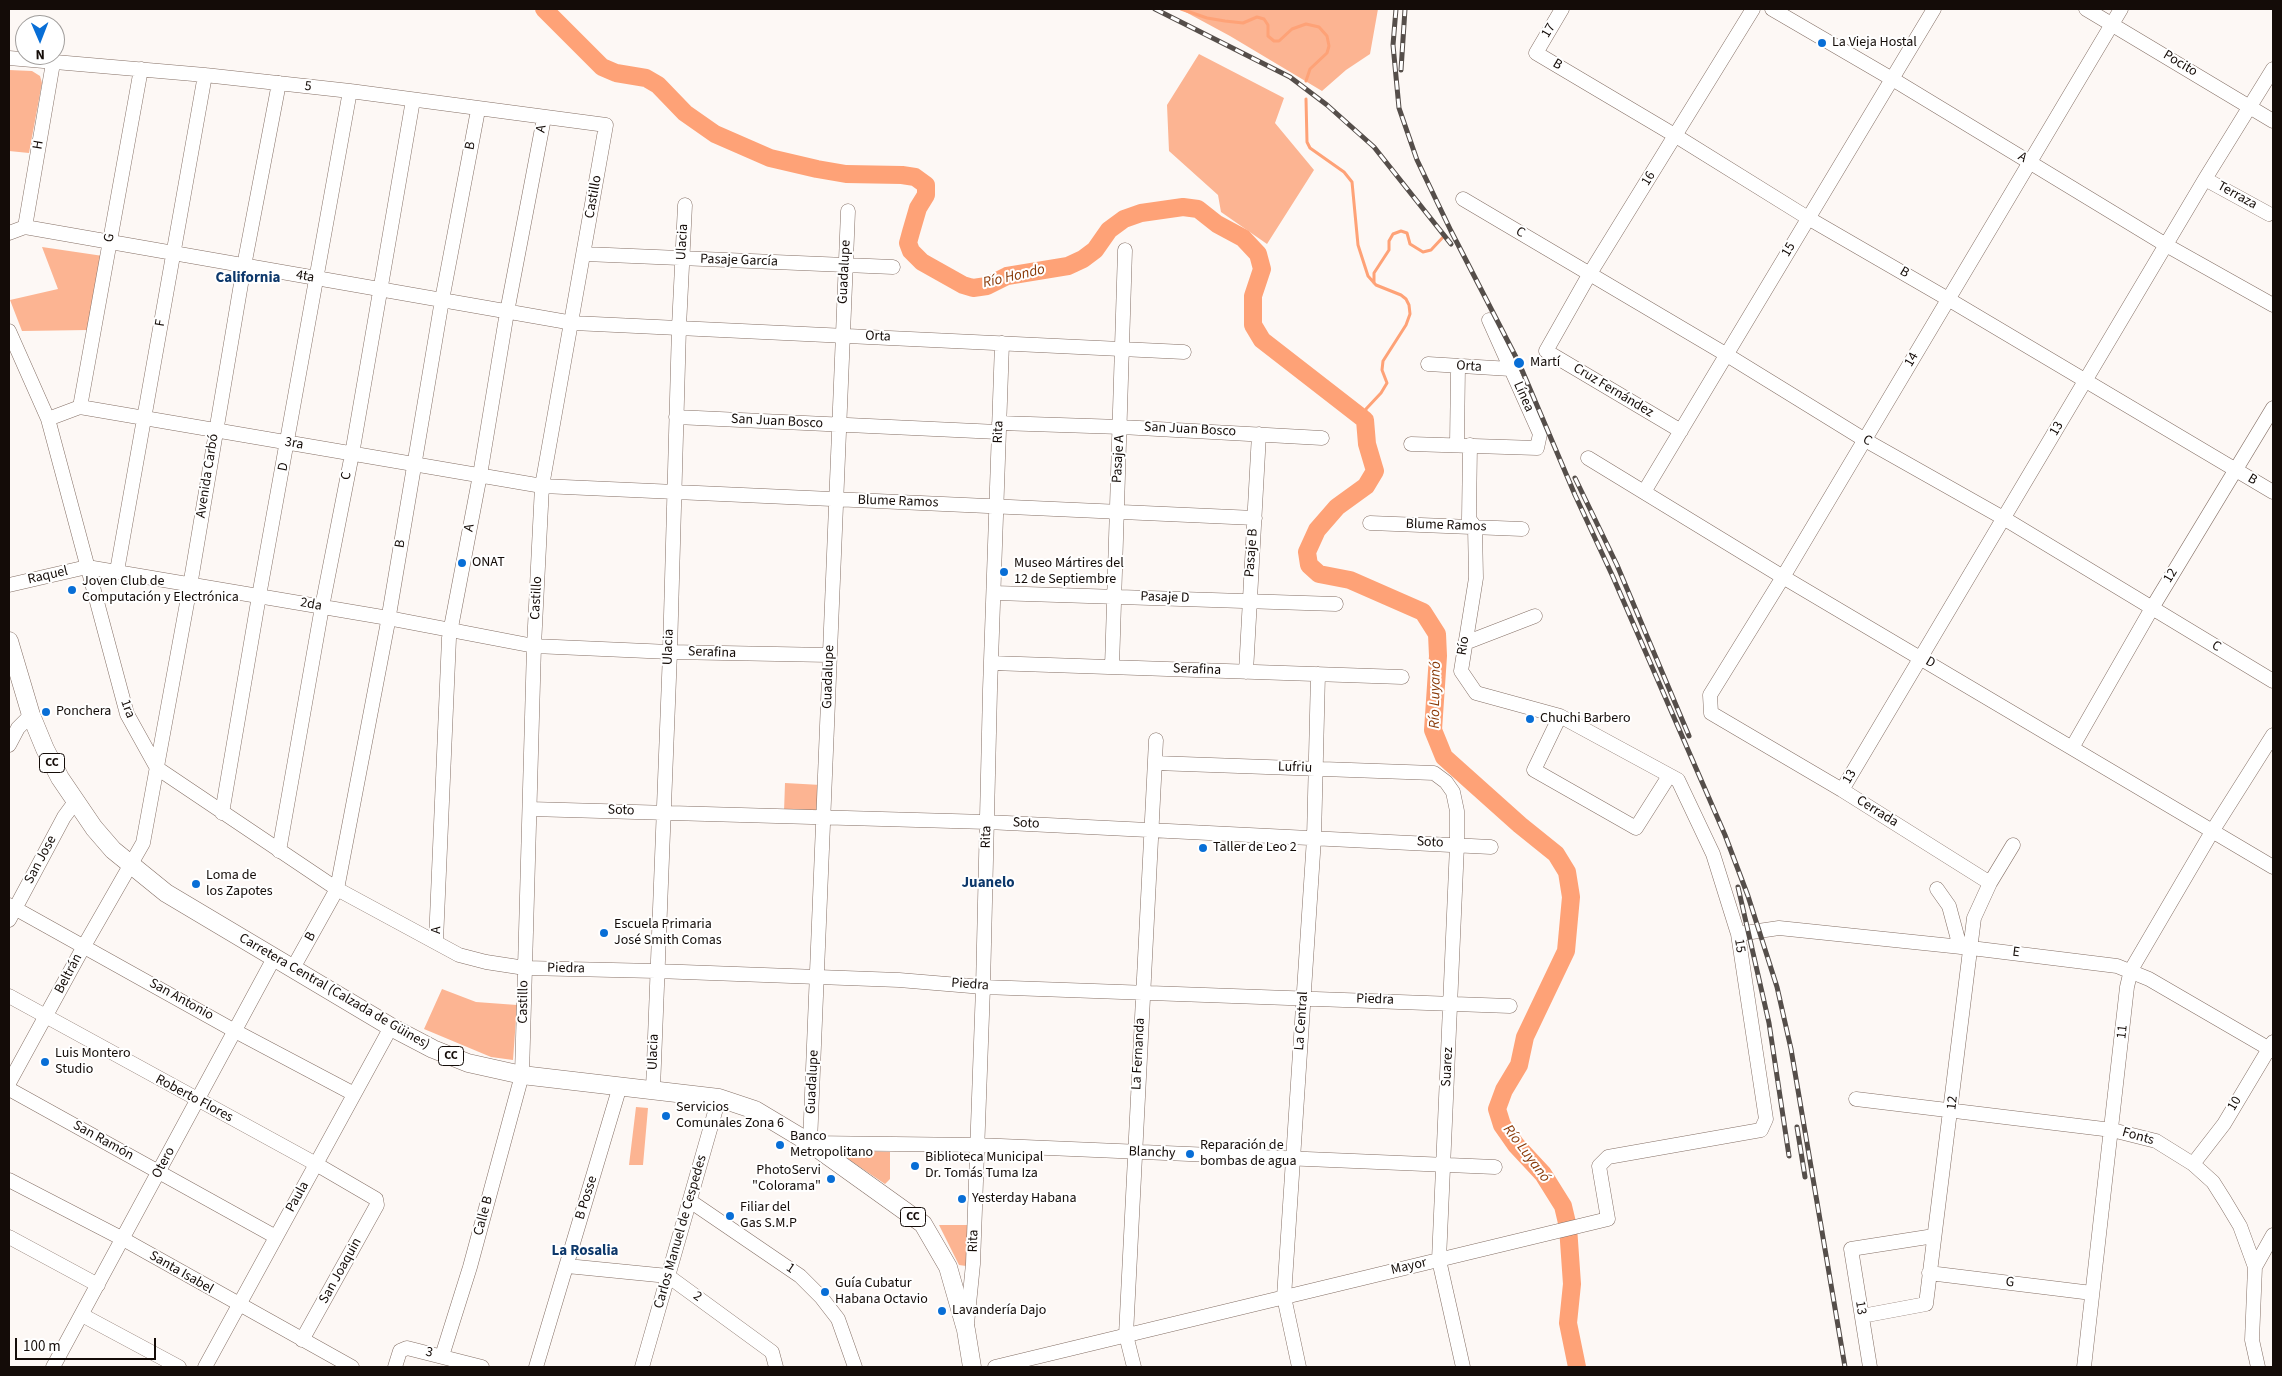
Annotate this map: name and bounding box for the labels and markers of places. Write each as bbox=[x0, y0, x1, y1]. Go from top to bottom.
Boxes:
place label: La Vieja Hostal bbox=[1832, 35, 1917, 51]
marker: La Vieja Hostal bbox=[1816, 37, 1828, 49]
place label: Martí bbox=[1530, 355, 1560, 371]
marker: Martí bbox=[1512, 356, 1526, 370]
place label: ONAT bbox=[472, 555, 505, 571]
place label: Museo Mártires del 12 de Septiembre bbox=[1014, 556, 1124, 588]
marker: ONAT bbox=[456, 557, 468, 569]
marker: Museo Mártires del 12 de Septiembre bbox=[998, 566, 1010, 578]
place label: Joven Club de Computación y Electrónica bbox=[82, 574, 239, 606]
marker: Joven Club de Computación y Electrónica bbox=[66, 584, 78, 596]
place label: Ponchera bbox=[56, 704, 111, 720]
marker: Ponchera bbox=[40, 706, 52, 718]
place label: Chuchi Barbero bbox=[1540, 711, 1631, 727]
marker: Chuchi Barbero bbox=[1524, 713, 1536, 725]
place label: Taller de Leo 2 bbox=[1213, 840, 1297, 856]
marker: Taller de Leo 2 bbox=[1197, 842, 1209, 854]
place label: Loma de los Zapotes bbox=[206, 868, 273, 900]
marker: Loma de los Zapotes bbox=[190, 878, 202, 890]
place label: Escuela Primaria José Smith Comas bbox=[614, 917, 722, 950]
marker: Escuela Primaria José Smith Comas bbox=[598, 927, 610, 939]
place label: Luis Montero Studio bbox=[55, 1046, 131, 1078]
marker: Luis Montero Studio bbox=[39, 1056, 51, 1068]
place label: Servicios Comunales Zona 6 bbox=[676, 1100, 784, 1132]
marker: Servicios Comunales Zona 6 bbox=[660, 1110, 672, 1122]
place label: Banco Metropolitano bbox=[790, 1129, 873, 1162]
place label: Reparación de bombas de agua bbox=[1200, 1138, 1297, 1170]
marker: Banco Metropolitano bbox=[774, 1139, 786, 1151]
marker: Reparación de bombas de agua bbox=[1184, 1148, 1196, 1160]
place label: Biblioteca Municipal Dr. Tomás Tuma Iza bbox=[925, 1150, 1043, 1182]
marker: Biblioteca Municipal Dr. Tomás Tuma Iza bbox=[909, 1160, 921, 1172]
place label: PhotoServi "Colorama" bbox=[752, 1163, 821, 1196]
marker: PhotoServi "Colorama" bbox=[825, 1173, 837, 1185]
place label: Yesterday Habana bbox=[972, 1191, 1076, 1207]
marker: Yesterday Habana bbox=[956, 1193, 968, 1205]
place label: Filiar del Gas S.M.P bbox=[740, 1200, 797, 1232]
marker: Filiar del Gas S.M.P bbox=[724, 1210, 736, 1222]
place label: Guía Cubatur Habana Octavio bbox=[835, 1276, 928, 1308]
marker: Guía Cubatur Habana Octavio bbox=[819, 1286, 831, 1298]
place label: Lavandería Dajo bbox=[952, 1303, 1046, 1319]
marker: Lavandería Dajo bbox=[936, 1305, 948, 1317]

